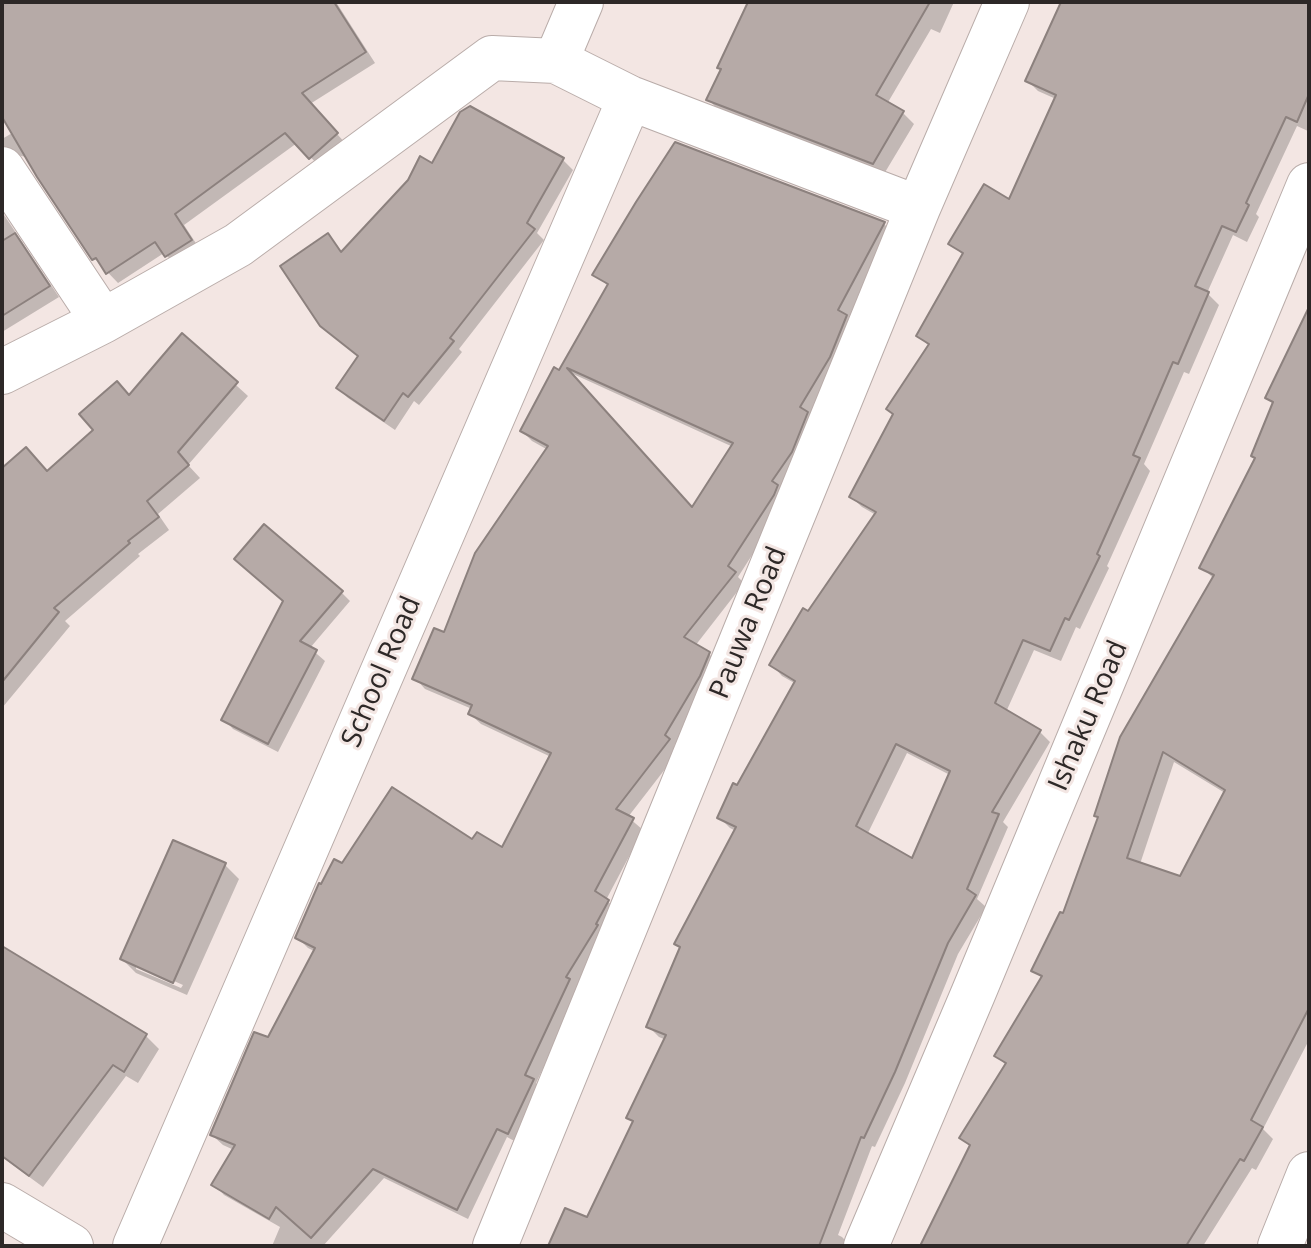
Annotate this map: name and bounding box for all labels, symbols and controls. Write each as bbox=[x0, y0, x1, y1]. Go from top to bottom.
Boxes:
street label: Pauwa Road bbox=[703, 542, 795, 704]
street label: School Road bbox=[335, 591, 429, 753]
street label: Ishaku Road bbox=[1042, 636, 1136, 796]

